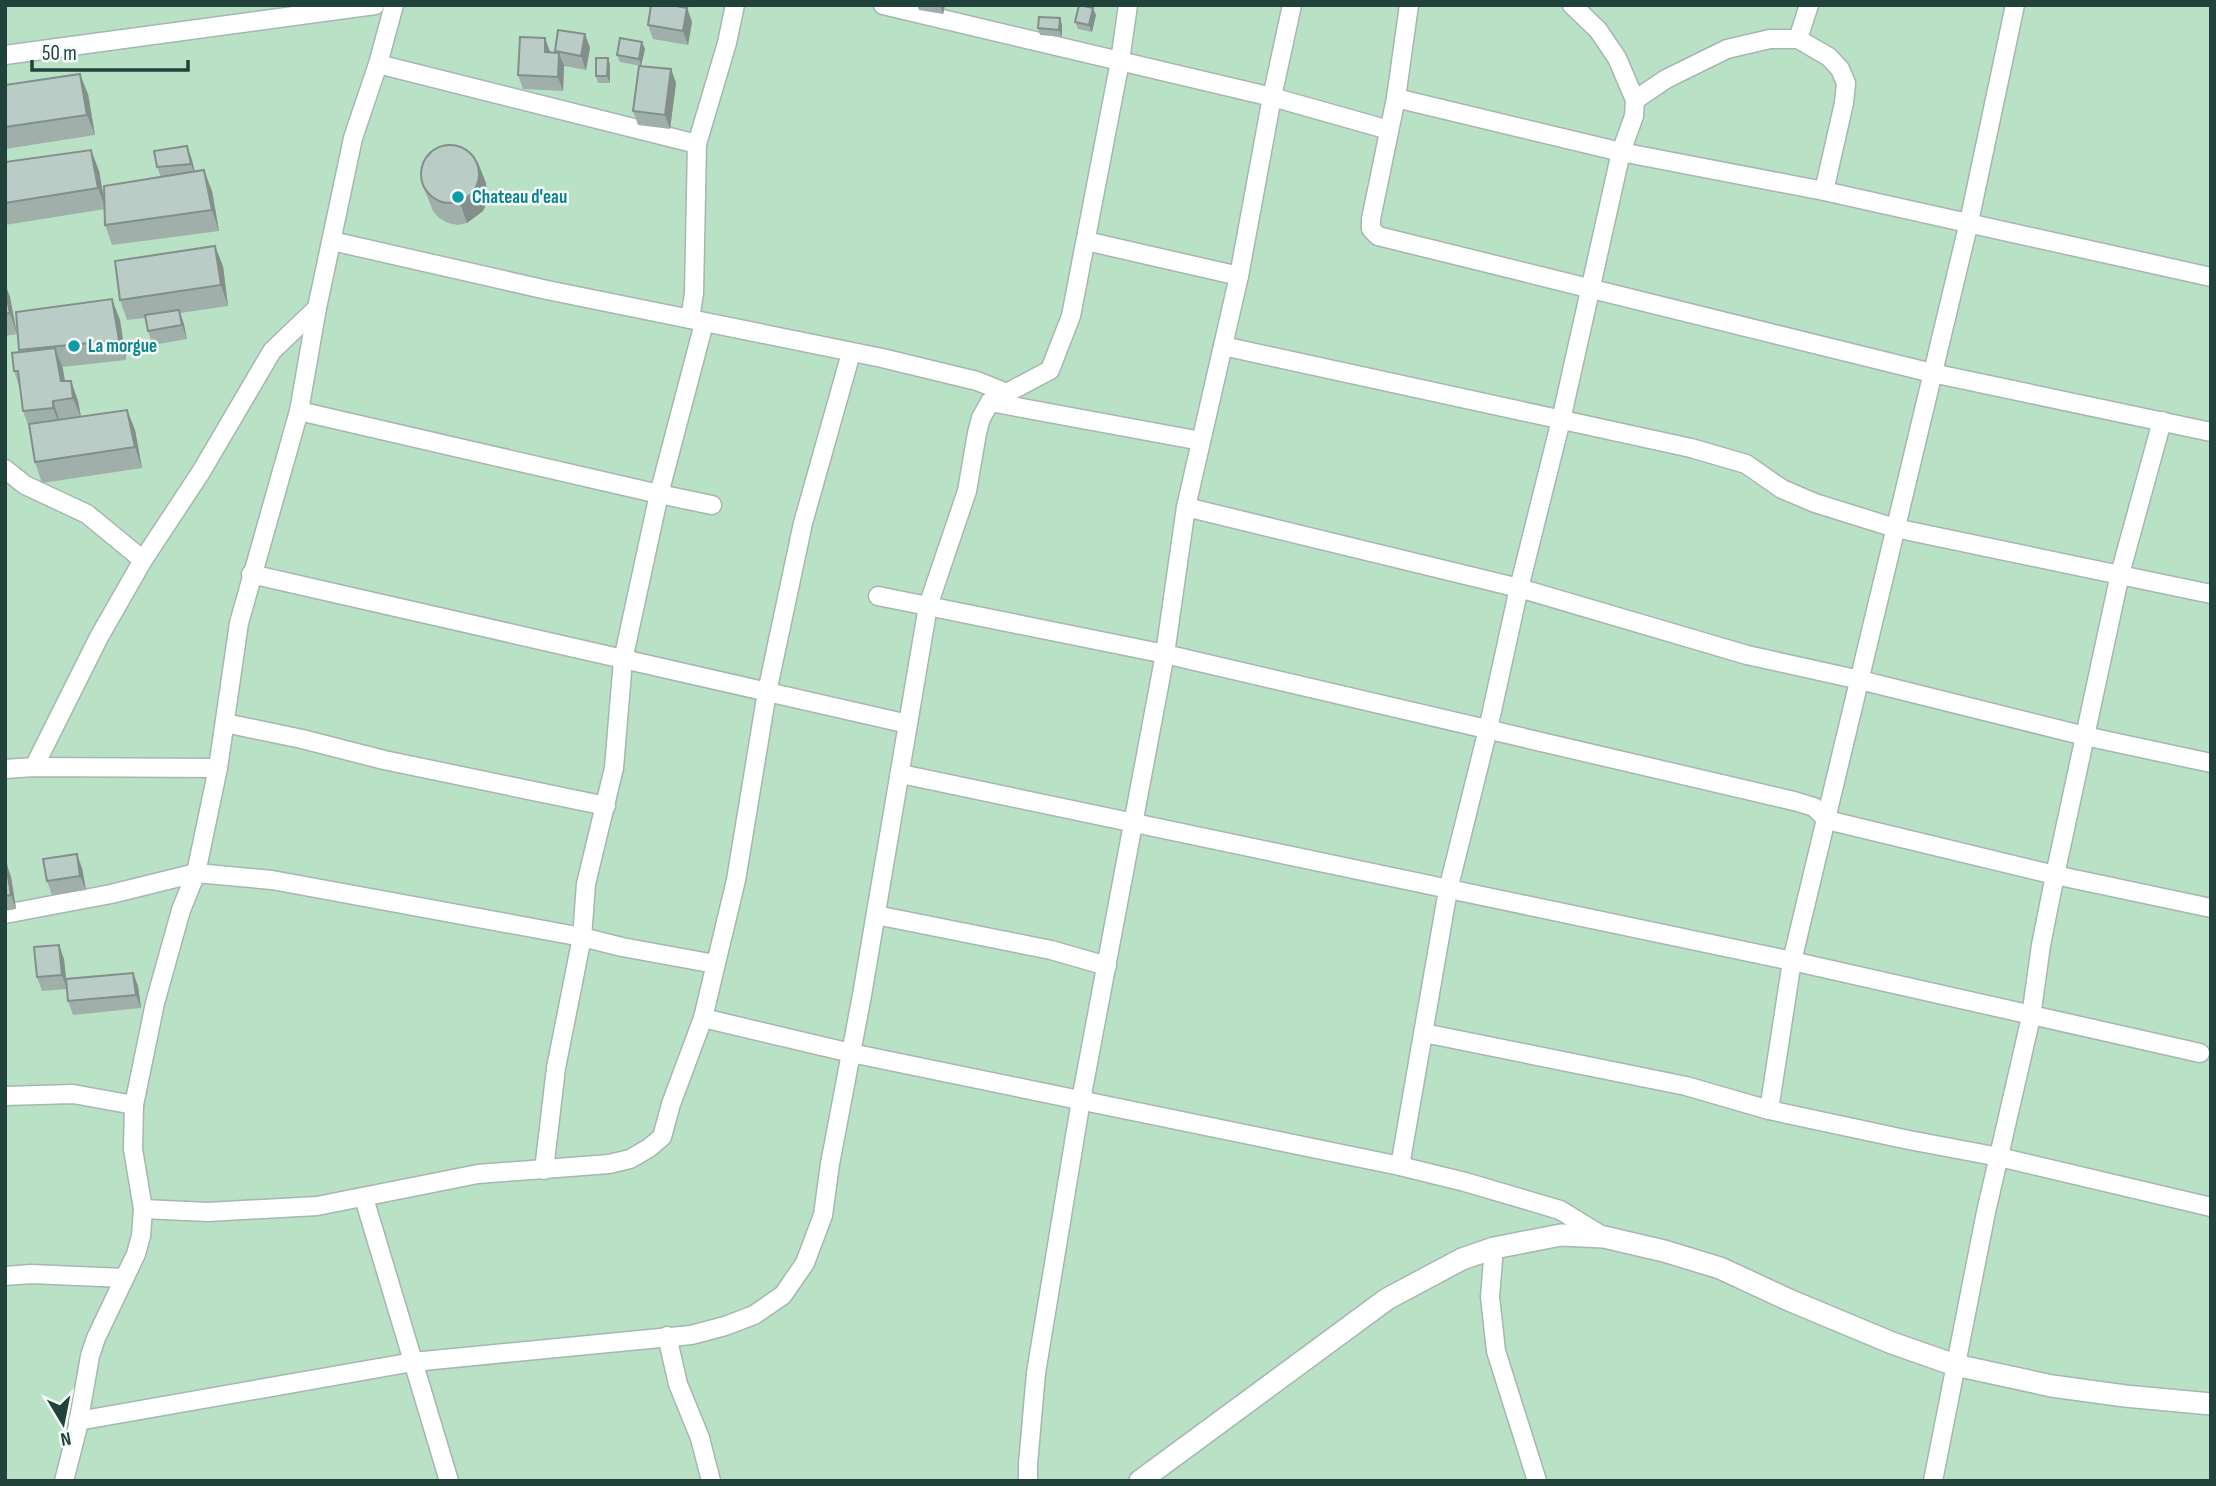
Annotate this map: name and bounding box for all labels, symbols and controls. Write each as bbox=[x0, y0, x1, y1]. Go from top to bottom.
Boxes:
scale bar bbox=[32, 28, 187, 72]
text: 50 m bbox=[42, 41, 77, 66]
place label: Chateau d'eau bbox=[472, 186, 567, 209]
marker: Chateau d'eau bbox=[450, 189, 466, 205]
place label: La morgue bbox=[88, 335, 157, 358]
marker: La morgue bbox=[66, 338, 82, 354]
north arrow bbox=[28, 1388, 98, 1458]
text: N bbox=[59, 1426, 73, 1450]

